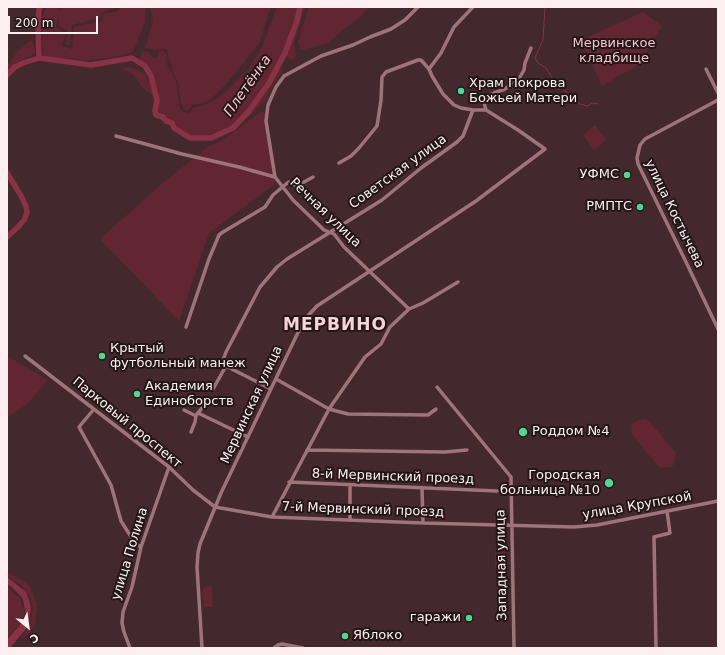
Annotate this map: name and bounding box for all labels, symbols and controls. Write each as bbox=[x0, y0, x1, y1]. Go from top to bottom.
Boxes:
scale bar bbox=[10, 8, 100, 34]
text: 200 m bbox=[15, 16, 53, 30]
park label: Мервинское кладбище bbox=[572, 36, 656, 67]
water label: Плетёнка bbox=[221, 52, 275, 120]
place label: Храм Покрова Божьей Матери bbox=[469, 76, 577, 107]
marker: Храм Покрова Божьей Матери bbox=[456, 86, 466, 96]
street label: Советская улица bbox=[346, 131, 450, 213]
street label: улица Костычева bbox=[641, 157, 707, 271]
place label: УФМС bbox=[580, 167, 619, 183]
marker: УФМС bbox=[622, 170, 632, 180]
street label: Речная улица bbox=[286, 175, 364, 251]
place label: РМПТС bbox=[586, 199, 632, 215]
marker: РМПТС bbox=[635, 202, 645, 212]
district label: МЕРВИНО bbox=[283, 316, 387, 336]
place label: Крытый футбольный манеж bbox=[110, 341, 246, 372]
street label: Мервинская улица bbox=[218, 344, 286, 466]
marker: Крытый футбольный манеж bbox=[97, 351, 107, 361]
street label: Парковый проспект bbox=[69, 374, 185, 472]
place label: Академия Единоборств bbox=[145, 379, 234, 410]
marker: Академия Единоборств bbox=[132, 389, 142, 399]
place label: Роддом №4 bbox=[532, 424, 609, 440]
marker: Роддом №4 bbox=[517, 426, 529, 438]
street label: 8-й Мервинский проезд bbox=[312, 466, 474, 488]
place label: Городская больница №10 bbox=[500, 468, 600, 499]
marker: Городская больница №10 bbox=[603, 477, 615, 489]
street label: улица Крупской bbox=[581, 489, 693, 523]
street label: 7-й Мервинский проезд bbox=[282, 499, 444, 521]
street label: улица Полина bbox=[108, 506, 152, 602]
street label: Западная улица bbox=[493, 509, 511, 621]
north arrow bbox=[8, 607, 48, 647]
place label: гаражи bbox=[410, 610, 461, 626]
marker: гаражи bbox=[464, 613, 474, 623]
place label: Яблоко bbox=[353, 628, 402, 644]
text: С bbox=[27, 630, 41, 646]
marker: Яблоко bbox=[340, 631, 350, 641]

